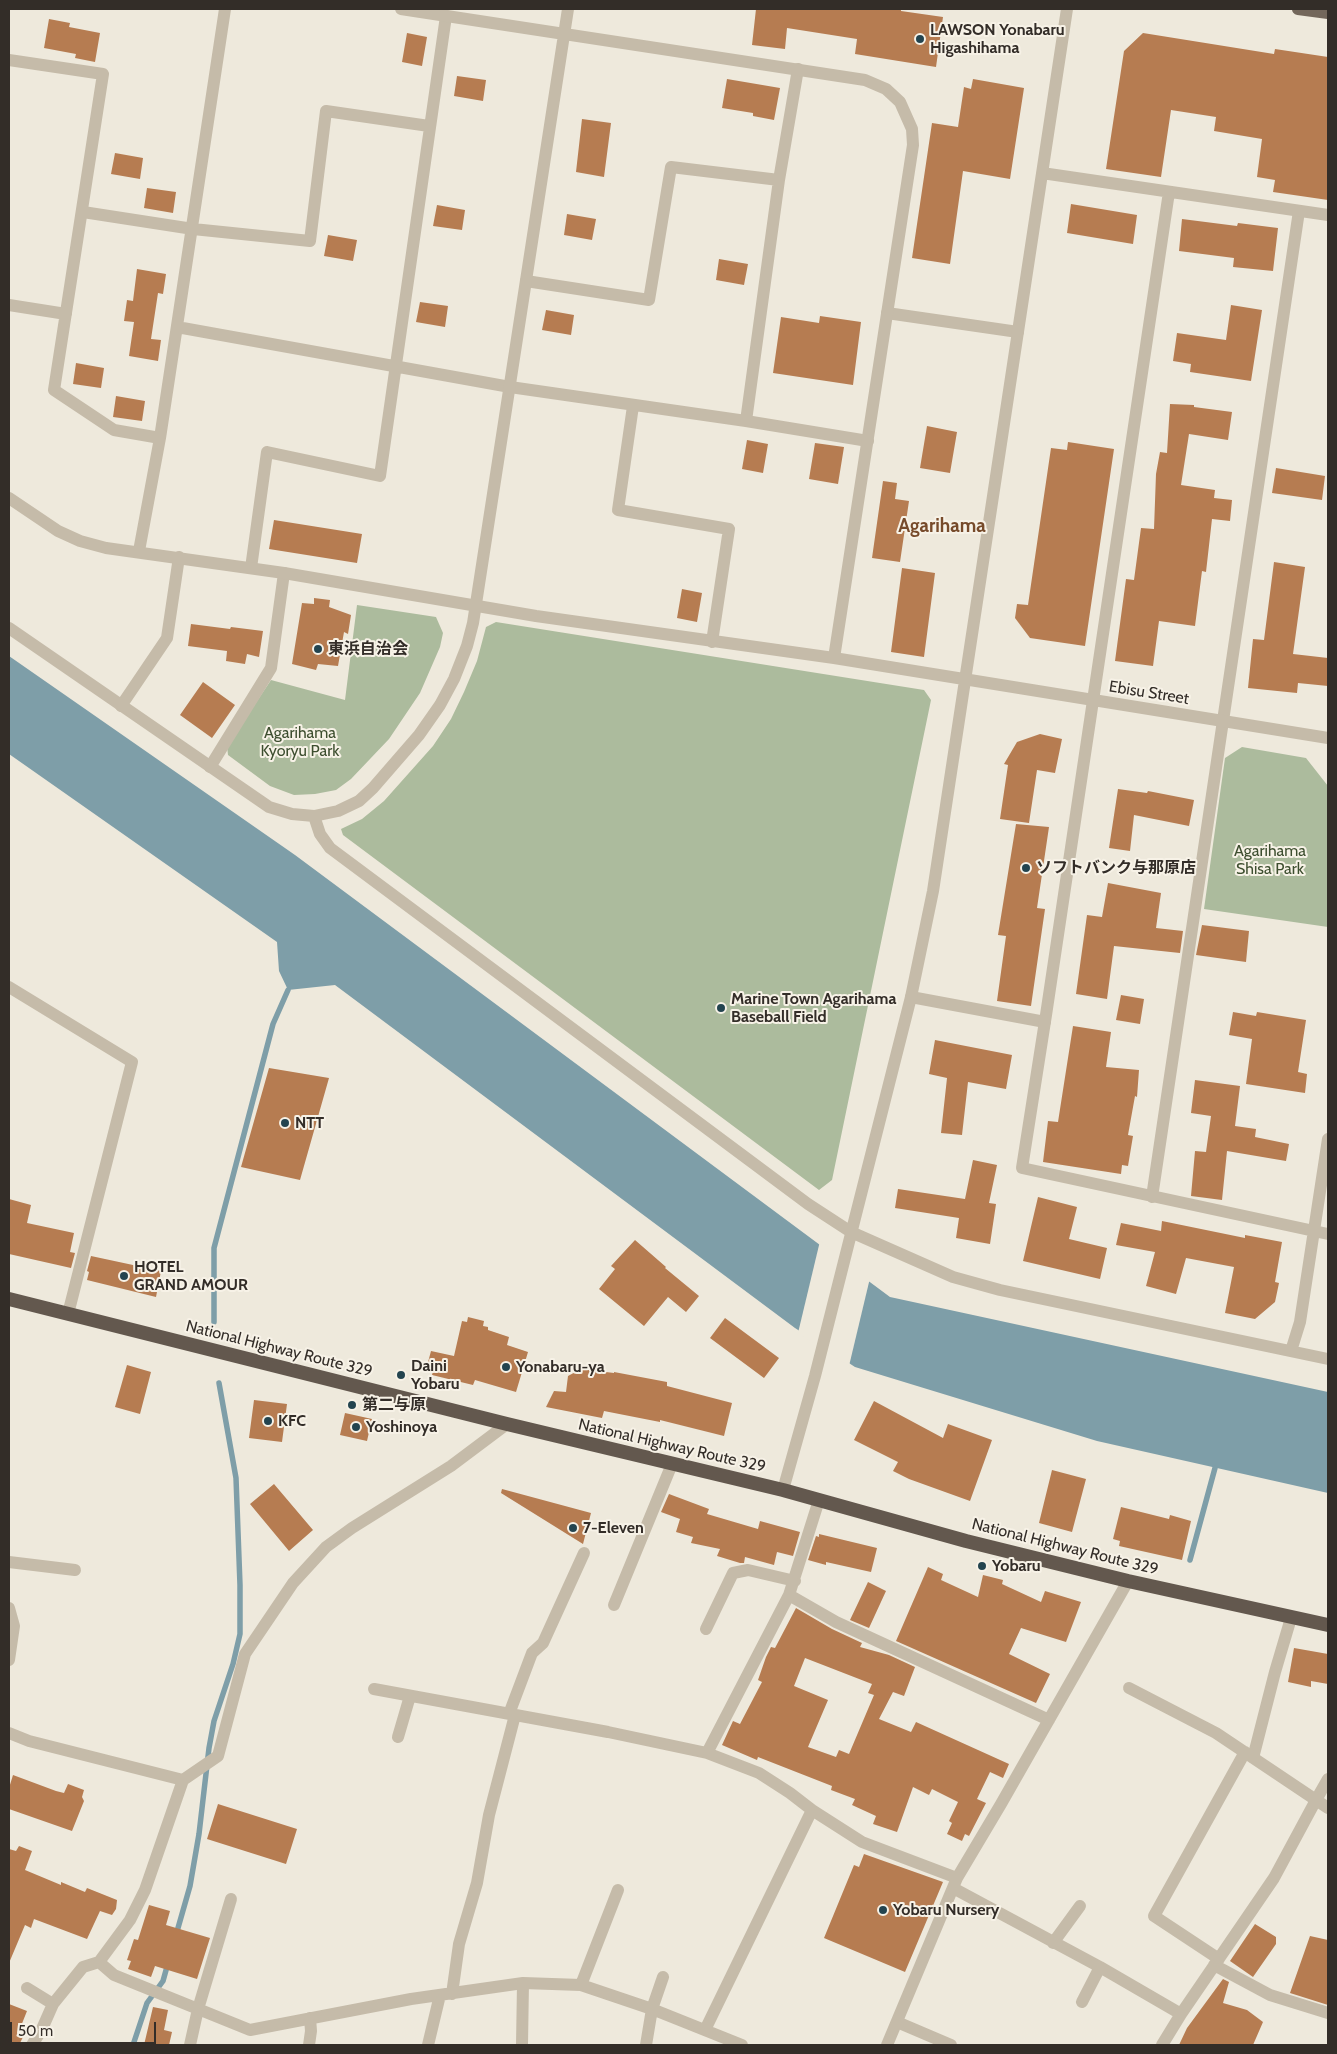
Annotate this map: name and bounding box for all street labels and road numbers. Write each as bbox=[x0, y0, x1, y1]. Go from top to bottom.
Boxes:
street label: Ebisu Street bbox=[1108, 677, 1190, 709]
street label: National Highway Route 329 bbox=[184, 1317, 374, 1381]
street label: National Highway Route 329 bbox=[576, 1415, 768, 1477]
street label: National Highway Route 329 bbox=[970, 1515, 1160, 1579]

